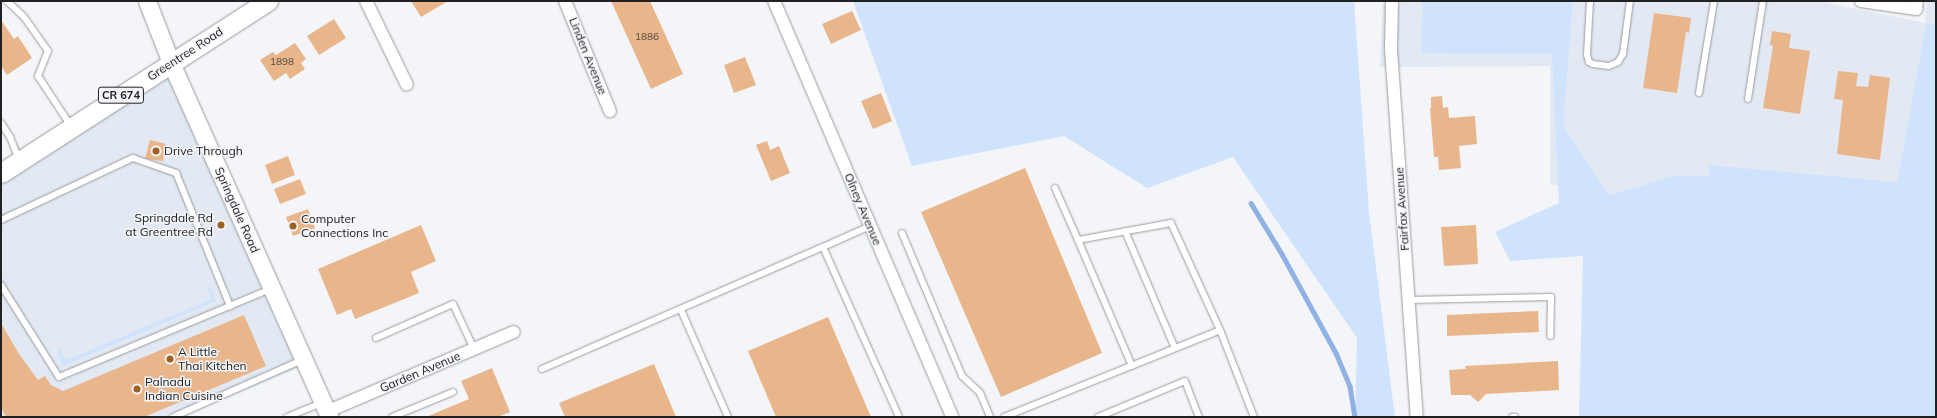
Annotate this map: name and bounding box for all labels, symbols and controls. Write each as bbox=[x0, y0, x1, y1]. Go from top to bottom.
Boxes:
street label: Linden Avenue bbox=[566, 15, 610, 97]
street label: Greentree Road bbox=[145, 24, 225, 84]
house number: 1886 bbox=[635, 31, 659, 43]
house number: 1898 bbox=[270, 56, 294, 68]
road number: CR 674 bbox=[97, 86, 145, 104]
place label: Drive Through bbox=[164, 144, 243, 158]
marker: Drive Through bbox=[151, 146, 161, 156]
street label: Springdale Road bbox=[212, 165, 262, 255]
street label: Fairfax Avenue bbox=[1392, 167, 1412, 251]
street label: Olney Avenue bbox=[841, 171, 885, 247]
place label: Springdale Rd at Greentree Rd bbox=[125, 211, 213, 239]
place label: Computer Connections Inc bbox=[301, 212, 388, 240]
marker: Springdale Rd at Greentree Rd bbox=[216, 220, 226, 230]
marker: Computer Connections Inc bbox=[288, 221, 298, 231]
place label: A Little Thai Kitchen bbox=[178, 345, 247, 373]
street label: Garden Avenue bbox=[378, 349, 462, 395]
marker: A Little Thai Kitchen bbox=[165, 354, 175, 364]
place label: Palnadu Indian Cuisine bbox=[145, 375, 223, 403]
marker: Palnadu Indian Cuisine bbox=[132, 384, 142, 394]

